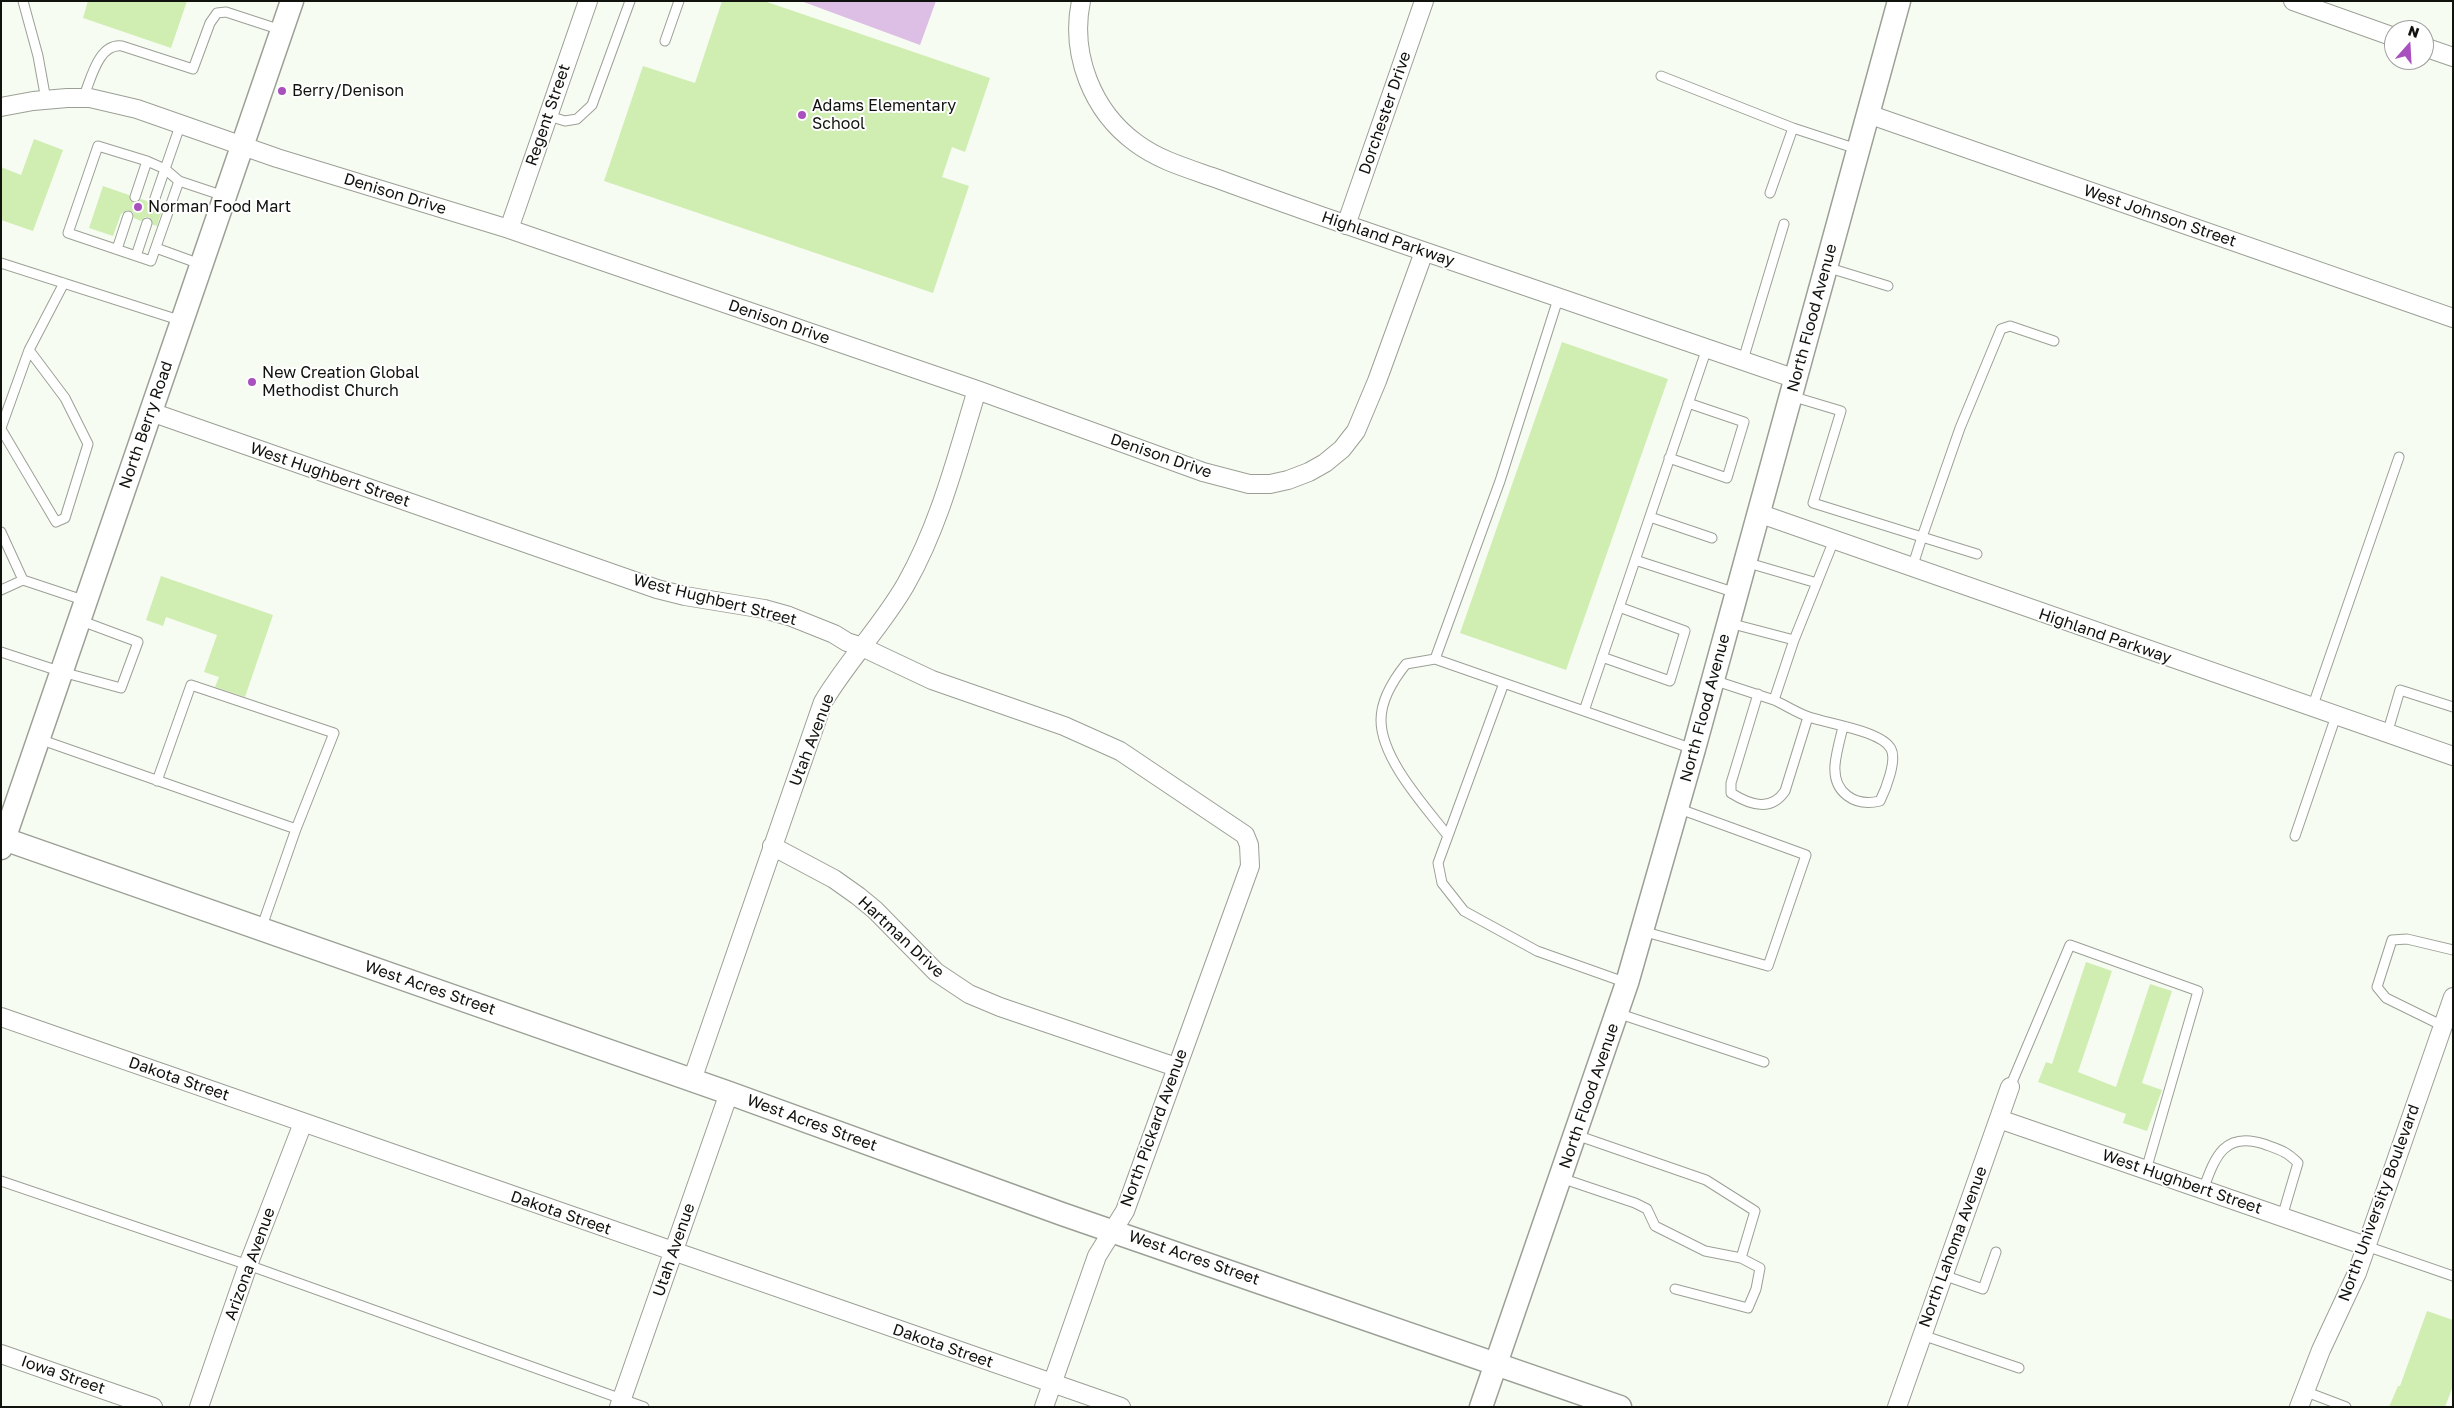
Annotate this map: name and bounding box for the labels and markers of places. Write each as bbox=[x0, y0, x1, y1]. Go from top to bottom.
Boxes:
place label: Berry/Denison bbox=[292, 81, 404, 101]
marker: Berry/Denison bbox=[276, 85, 288, 97]
place label: Adams Elementary School bbox=[812, 96, 956, 134]
marker: Adams Elementary School bbox=[796, 109, 808, 121]
place label: Norman Food Mart bbox=[148, 197, 291, 217]
marker: Norman Food Mart bbox=[132, 201, 144, 213]
place label: New Creation Global Methodist Church bbox=[262, 363, 419, 401]
marker: New Creation Global Methodist Church bbox=[246, 376, 258, 388]

